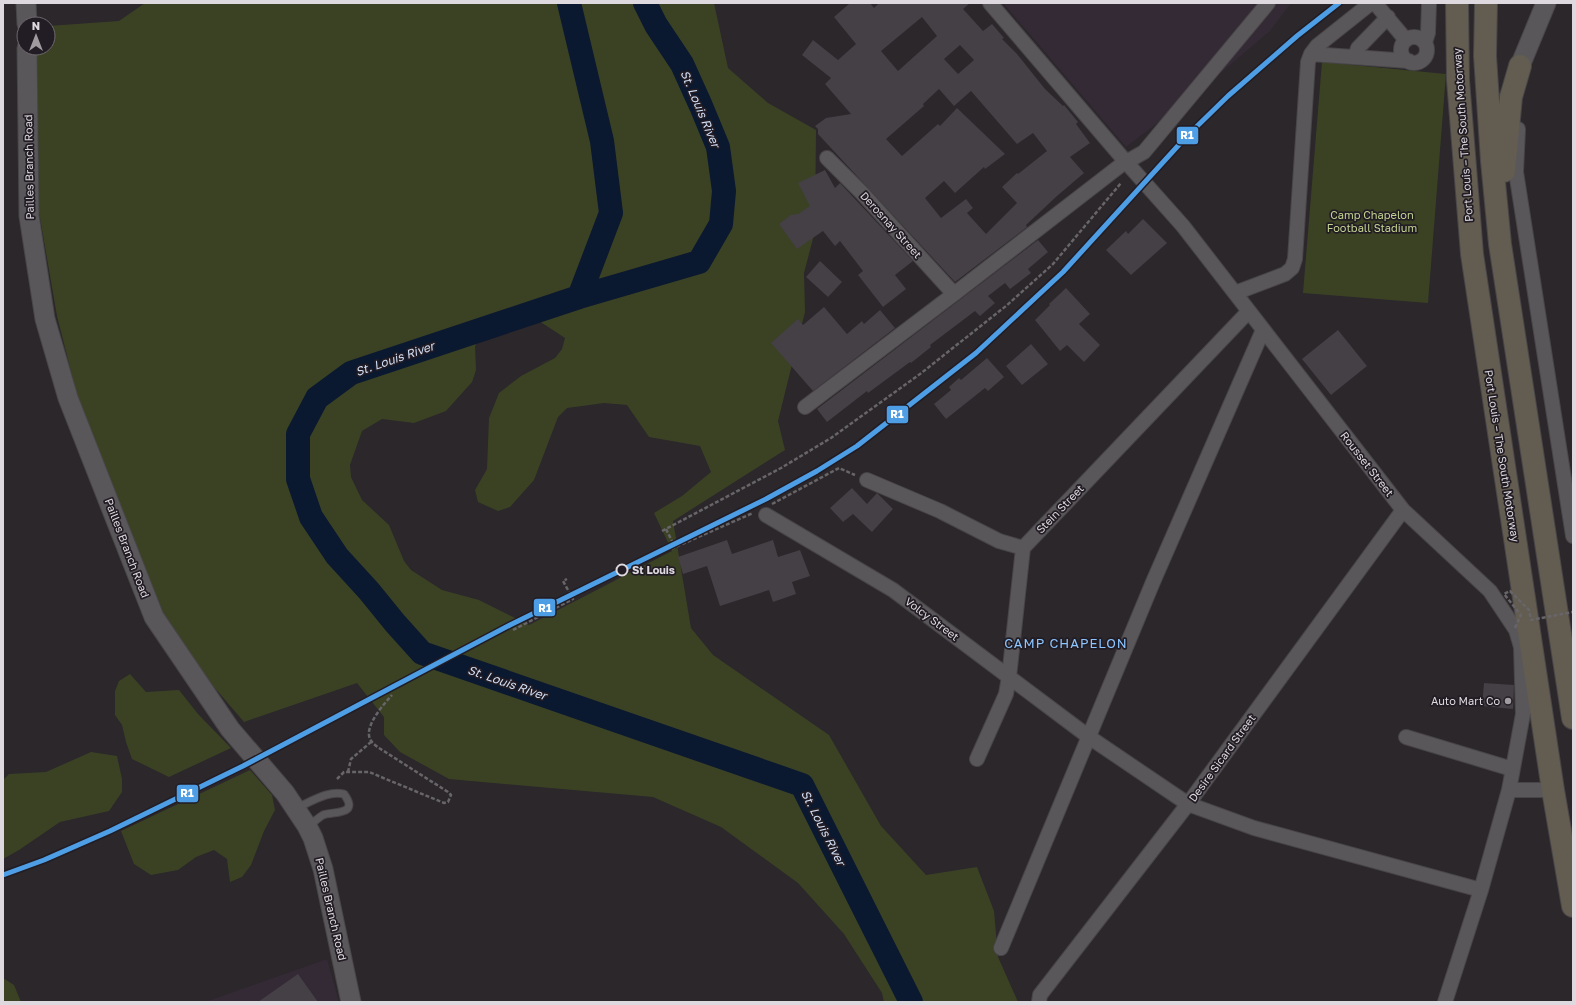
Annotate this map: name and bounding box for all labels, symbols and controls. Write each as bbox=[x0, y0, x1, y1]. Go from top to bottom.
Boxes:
north arrow bbox=[16, 16, 56, 56]
text: N bbox=[32, 19, 40, 32]
street label: Port Louis – The South Motorway bbox=[1450, 48, 1475, 222]
water label: St. Louis River bbox=[677, 68, 724, 152]
street label: Pailles Branch Road bbox=[21, 114, 36, 220]
line badge: R1 bbox=[1176, 126, 1199, 145]
text: R1 bbox=[1180, 128, 1194, 141]
street label: Derosnay Street bbox=[858, 189, 925, 261]
park label: Camp Chapelon Football Stadium bbox=[1327, 208, 1417, 234]
water label: St. Louis River bbox=[353, 337, 438, 379]
street label: Port Louis – The South Motorway bbox=[1482, 369, 1523, 543]
line badge: R1 bbox=[886, 405, 909, 424]
text: R1 bbox=[890, 407, 904, 420]
street label: Rousset Street bbox=[1338, 429, 1397, 499]
street label: Stein Street bbox=[1033, 482, 1086, 536]
street label: Pailles Branch Road bbox=[103, 496, 152, 599]
marker: St Louis bbox=[615, 563, 629, 577]
place label: St Louis bbox=[632, 563, 675, 576]
street label: Volcy Street bbox=[903, 594, 962, 643]
line badge: R1 bbox=[533, 598, 556, 617]
text: R1 bbox=[538, 601, 552, 614]
district label: CAMP CHAPELON bbox=[1004, 635, 1128, 651]
water label: St. Louis River bbox=[466, 662, 551, 704]
place label: Auto Mart Co bbox=[1431, 694, 1500, 707]
marker: Auto Mart Co bbox=[1503, 696, 1513, 706]
street label: Desire Sicard Street bbox=[1186, 712, 1258, 804]
line badge: R1 bbox=[176, 784, 199, 803]
text: R1 bbox=[180, 786, 194, 799]
water label: St. Louis River bbox=[798, 788, 850, 870]
street label: Pailles Branch Road bbox=[313, 856, 350, 962]

